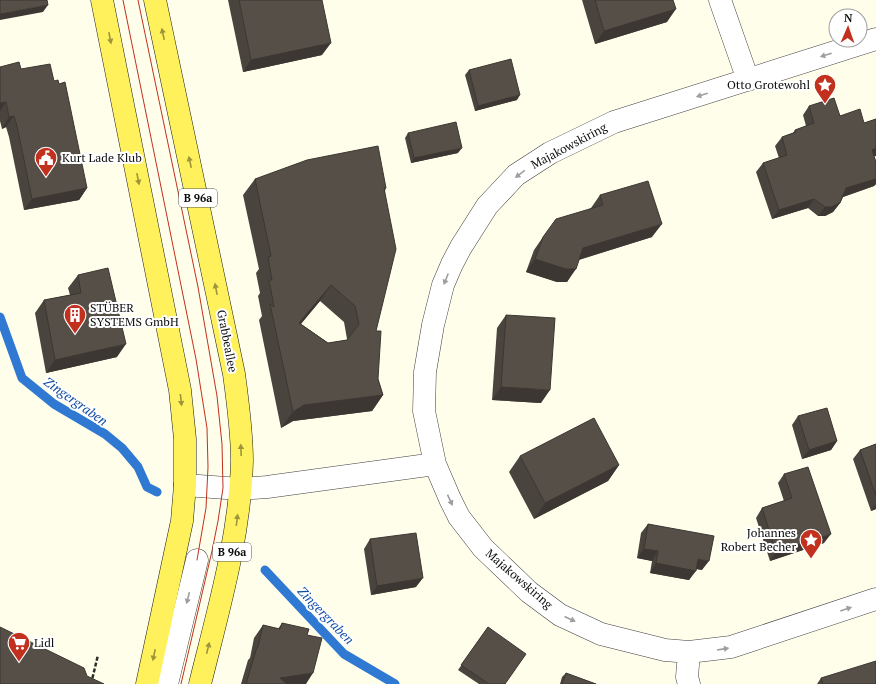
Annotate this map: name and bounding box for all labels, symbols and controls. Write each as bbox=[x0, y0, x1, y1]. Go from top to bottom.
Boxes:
north arrow bbox=[828, 8, 868, 48]
text: N bbox=[844, 11, 853, 25]
one-way arrow bbox=[159, 28, 165, 41]
one-way arrow bbox=[107, 32, 113, 44]
one-way arrow bbox=[819, 52, 831, 58]
place icon: Otto Grotewohl bbox=[812, 72, 838, 105]
place label: Otto Grotewohl bbox=[727, 77, 810, 92]
one-way arrow bbox=[695, 92, 707, 98]
street label: Majakowskiring bbox=[528, 119, 610, 172]
public building icon: Kurt Lade Klub bbox=[33, 145, 59, 178]
place label: Kurt Lade Klub bbox=[62, 150, 142, 165]
one-way arrow bbox=[186, 155, 192, 168]
one-way arrow bbox=[514, 170, 525, 178]
one-way arrow bbox=[135, 173, 141, 186]
road number: B 96a bbox=[179, 189, 217, 207]
one-way arrow bbox=[442, 274, 448, 286]
one-way arrow bbox=[213, 283, 219, 295]
place label: STÜBER SYSTEMS GmbH bbox=[90, 300, 179, 329]
building icon: STÜBER SYSTEMS GmbH bbox=[62, 302, 88, 335]
street label: Grabbeallee bbox=[214, 308, 241, 373]
water label: Zingergraben bbox=[40, 372, 112, 430]
one-way arrow bbox=[178, 394, 184, 406]
one-way arrow bbox=[238, 444, 245, 456]
one-way arrow bbox=[447, 494, 453, 505]
one-way arrow bbox=[234, 514, 240, 526]
place label: Johannes Robert Becher bbox=[721, 525, 796, 554]
place icon: Johannes Robert Becher bbox=[798, 527, 824, 560]
road number: B 96a bbox=[213, 543, 251, 561]
street label: Majakowskiring bbox=[483, 545, 556, 612]
water label: Zingergraben bbox=[294, 582, 358, 648]
one-way arrow bbox=[184, 592, 190, 604]
one-way arrow bbox=[841, 605, 853, 611]
one-way arrow bbox=[564, 616, 576, 622]
supermarket icon: Lidl bbox=[6, 630, 32, 663]
place label: Lidl bbox=[34, 635, 55, 650]
one-way arrow bbox=[206, 642, 212, 655]
one-way arrow bbox=[717, 646, 729, 652]
one-way arrow bbox=[150, 649, 156, 661]

